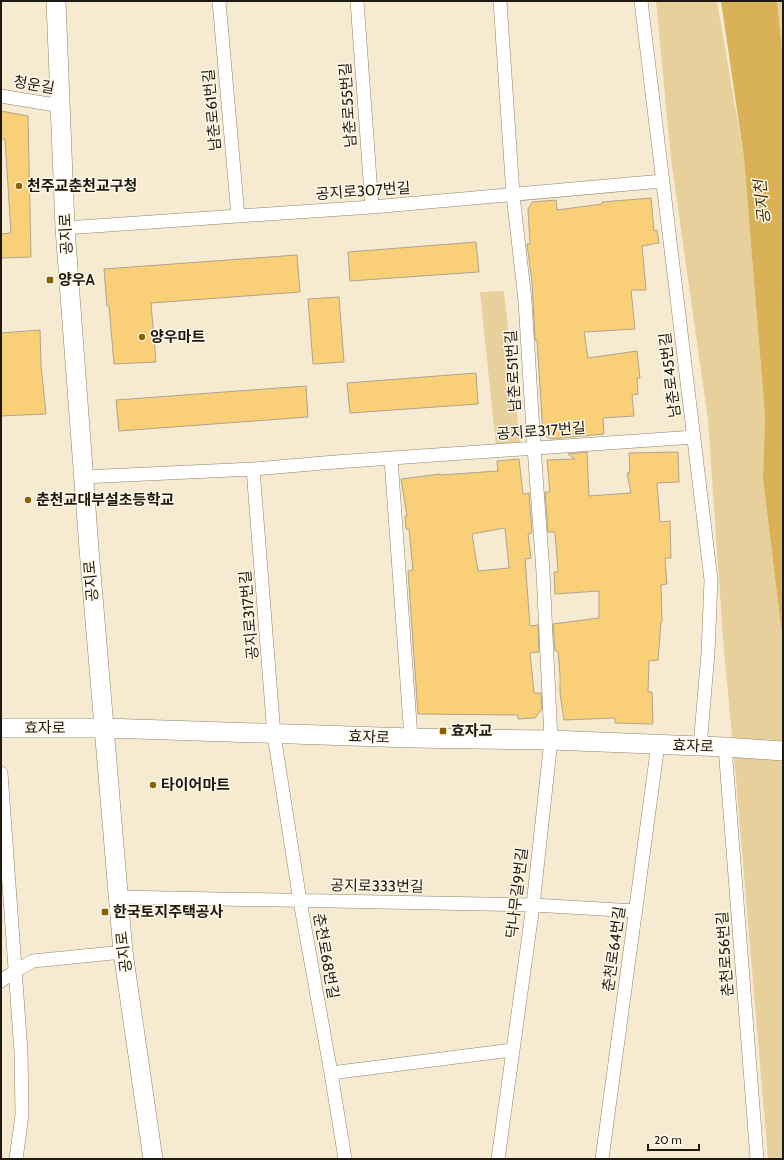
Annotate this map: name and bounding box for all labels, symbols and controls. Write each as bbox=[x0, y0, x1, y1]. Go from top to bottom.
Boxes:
street label: 남춘로55번길 bbox=[336, 62, 360, 148]
street label: 남춘로61번길 bbox=[199, 68, 225, 152]
street label: 청운길 bbox=[12, 73, 56, 97]
place label: 천주교춘천교구청 bbox=[27, 177, 137, 195]
water label: 공지천 bbox=[750, 177, 774, 225]
street label: 공지로307번길 bbox=[315, 179, 411, 203]
marker: 천주교춘천교구청 bbox=[14, 181, 24, 191]
street label: 공지로 bbox=[56, 213, 76, 255]
place label: 양우A bbox=[58, 271, 96, 289]
marker: 양우A bbox=[45, 275, 55, 285]
place label: 양우마트 bbox=[150, 328, 205, 346]
street label: 남춘로51번길 bbox=[502, 330, 524, 412]
street label: 남춘로45번길 bbox=[656, 331, 684, 419]
marker: 양우마트 bbox=[137, 332, 147, 342]
street label: 공지로317번길 bbox=[496, 419, 586, 443]
place label: 춘천교대부설초등학교 bbox=[36, 491, 174, 509]
marker: 춘천교대부설초등학교 bbox=[23, 495, 33, 505]
street label: 공지로 bbox=[80, 560, 102, 602]
street label: 공지로317번길 bbox=[236, 570, 262, 660]
street label: 효자로 bbox=[24, 719, 66, 737]
place label: 효자교 bbox=[451, 722, 493, 740]
marker: 효자교 bbox=[438, 726, 448, 736]
street label: 효자로 bbox=[348, 727, 390, 747]
street label: 효자로 bbox=[672, 736, 714, 756]
place label: 타이어마트 bbox=[161, 776, 230, 794]
marker: 타이어마트 bbox=[148, 780, 158, 790]
street label: 닥나무길9번길 bbox=[503, 847, 531, 939]
street label: 공지로333번길 bbox=[330, 876, 424, 896]
place label: 한국토지주택공사 bbox=[113, 903, 224, 921]
street label: 춘천로64번길 bbox=[599, 905, 629, 993]
marker: 한국토지주택공사 bbox=[100, 907, 110, 917]
street label: 춘천로56번길 bbox=[713, 911, 737, 997]
street label: 춘천로68번길 bbox=[310, 912, 342, 1000]
street label: 공지로 bbox=[113, 930, 135, 974]
scale bar bbox=[648, 1126, 699, 1152]
text: 20 m bbox=[654, 1132, 682, 1147]

